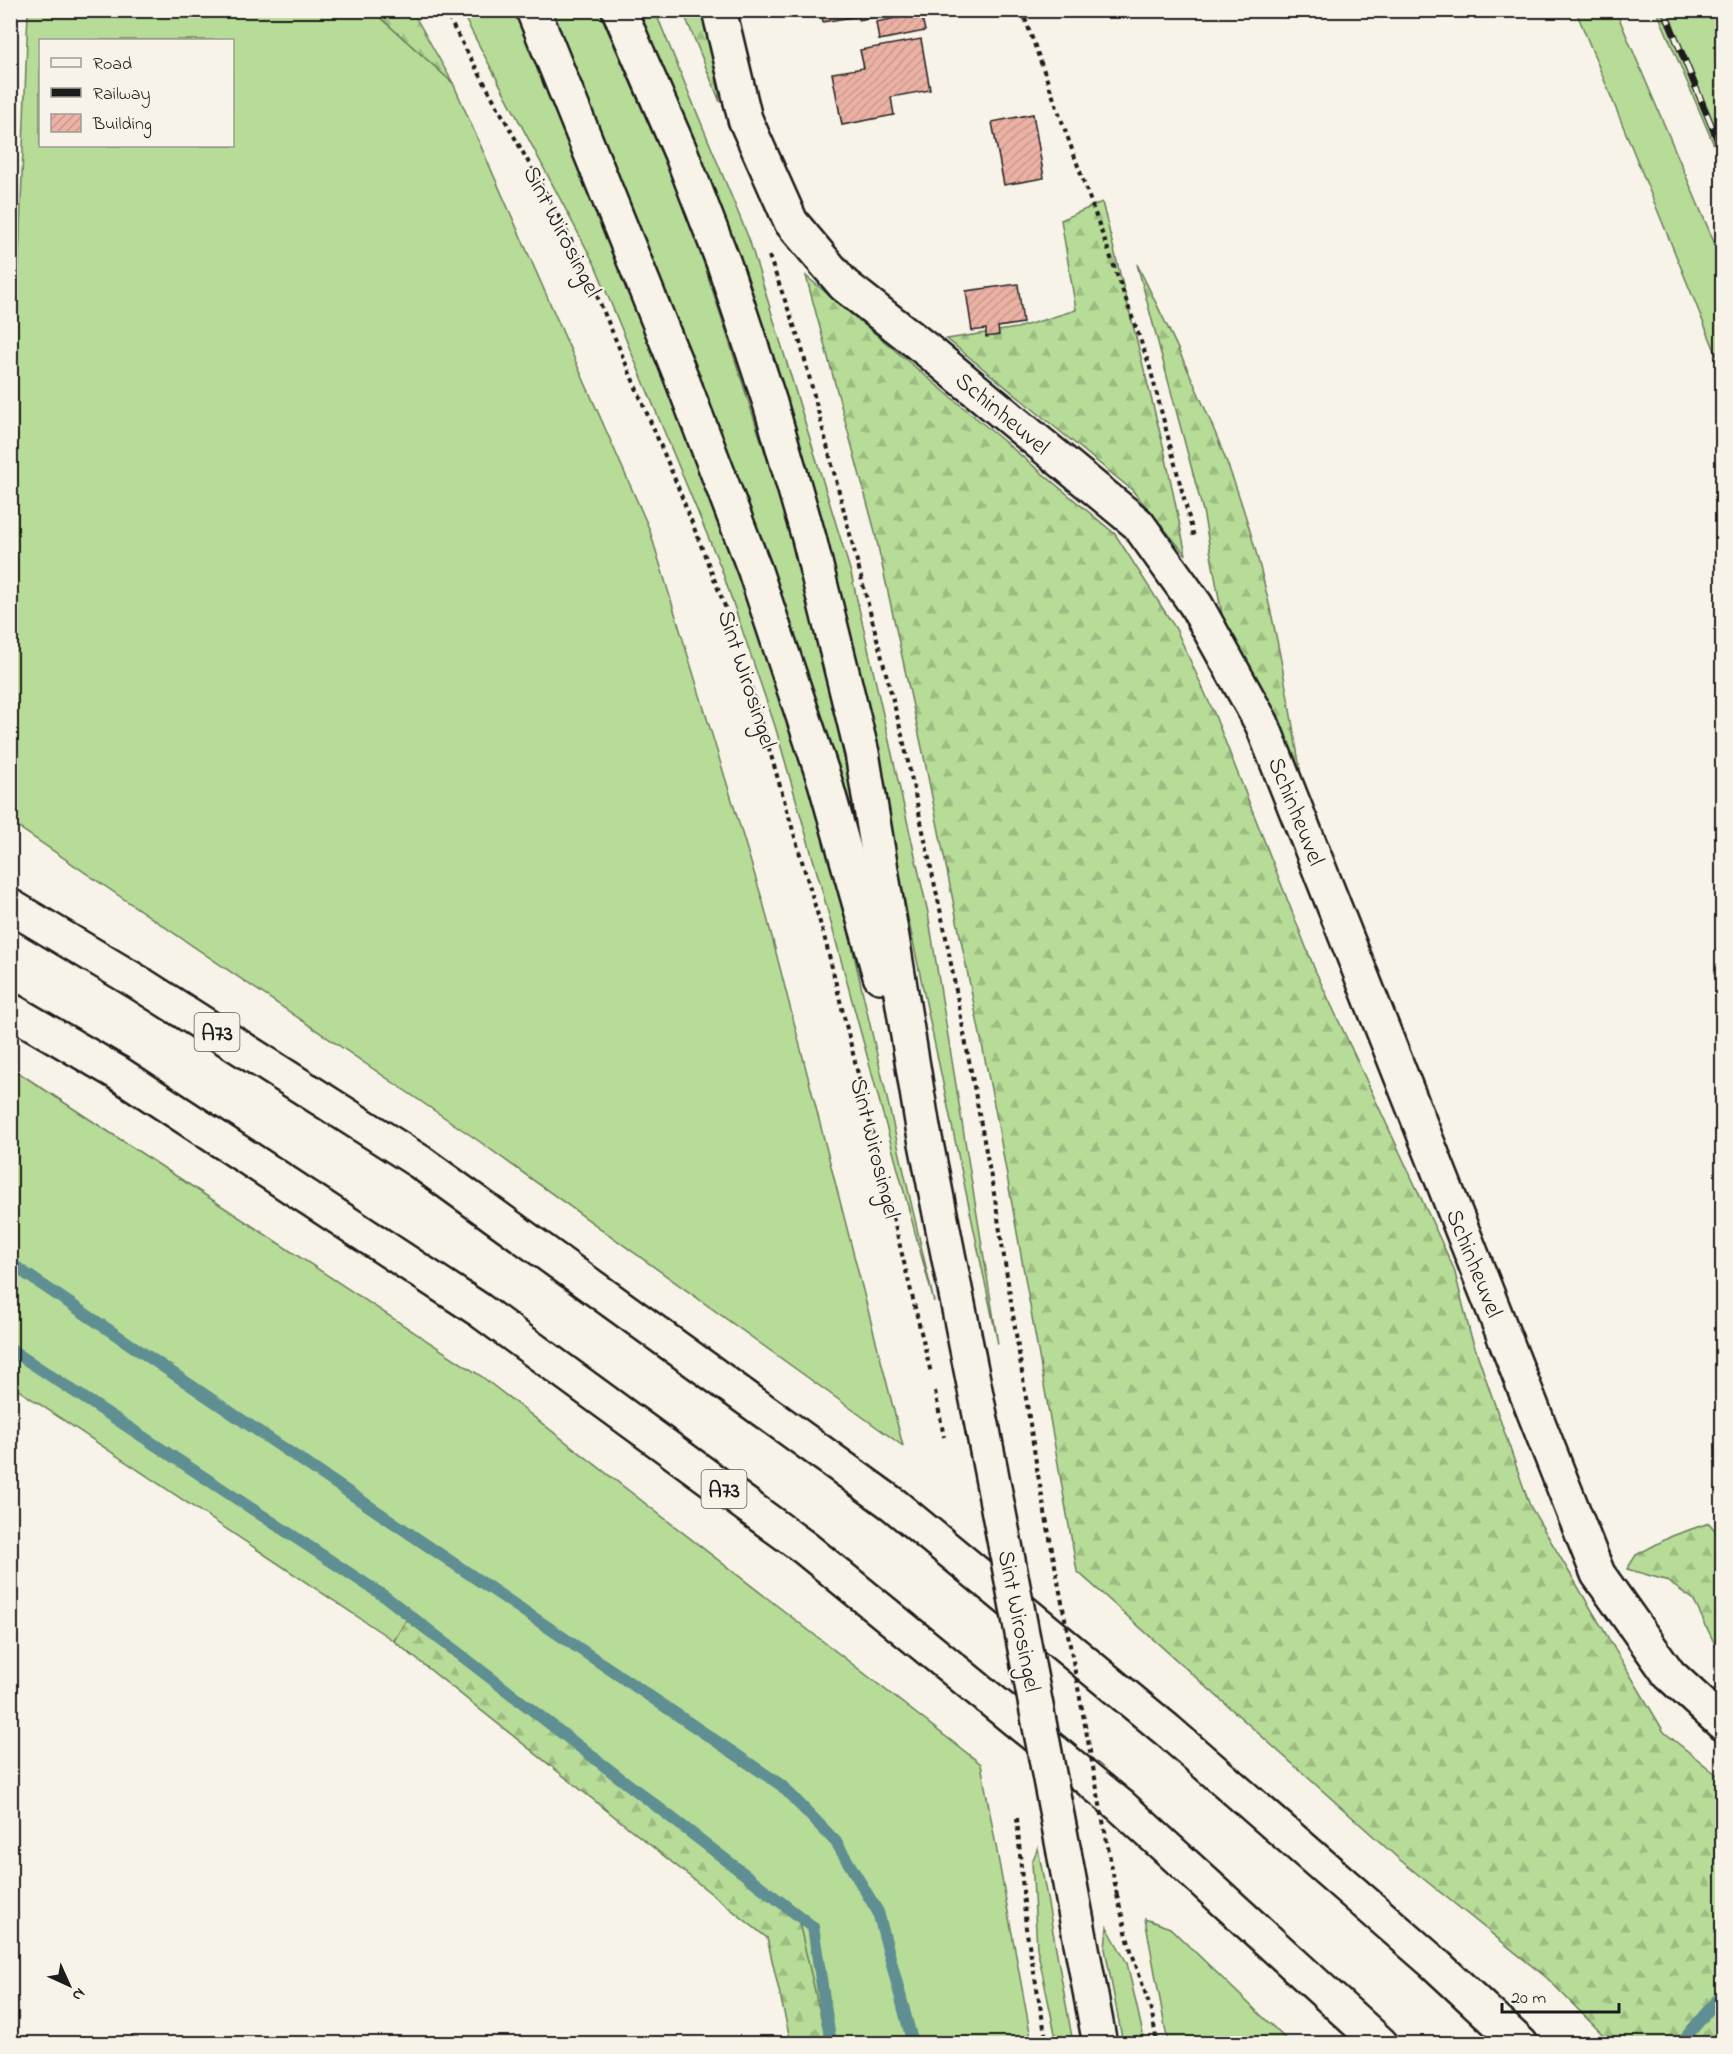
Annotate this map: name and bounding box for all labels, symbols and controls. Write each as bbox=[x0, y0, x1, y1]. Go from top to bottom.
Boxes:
legend bbox=[39, 39, 234, 147]
text: Road bbox=[93, 52, 132, 78]
text: Railway bbox=[93, 82, 150, 108]
text: Building bbox=[92, 112, 152, 139]
street label: Sint Wirosingel bbox=[513, 160, 609, 304]
street label: Schinheuvel bbox=[946, 365, 1056, 465]
street label: Sint Wirosingel bbox=[707, 606, 784, 753]
street label: Schinheuvel bbox=[1257, 752, 1332, 871]
road number: A73 bbox=[194, 1013, 240, 1051]
street label: Sint Wirosingel bbox=[839, 1075, 908, 1223]
street label: Schinheuvel bbox=[1435, 1204, 1510, 1323]
road number: A73 bbox=[702, 1470, 746, 1508]
street label: Sint Wirosingel bbox=[987, 1548, 1048, 1695]
north arrow bbox=[39, 1955, 99, 2015]
scale bar bbox=[1502, 1976, 1619, 2014]
text: N bbox=[66, 1982, 91, 2007]
text: 20 m bbox=[1511, 1986, 1546, 2012]

